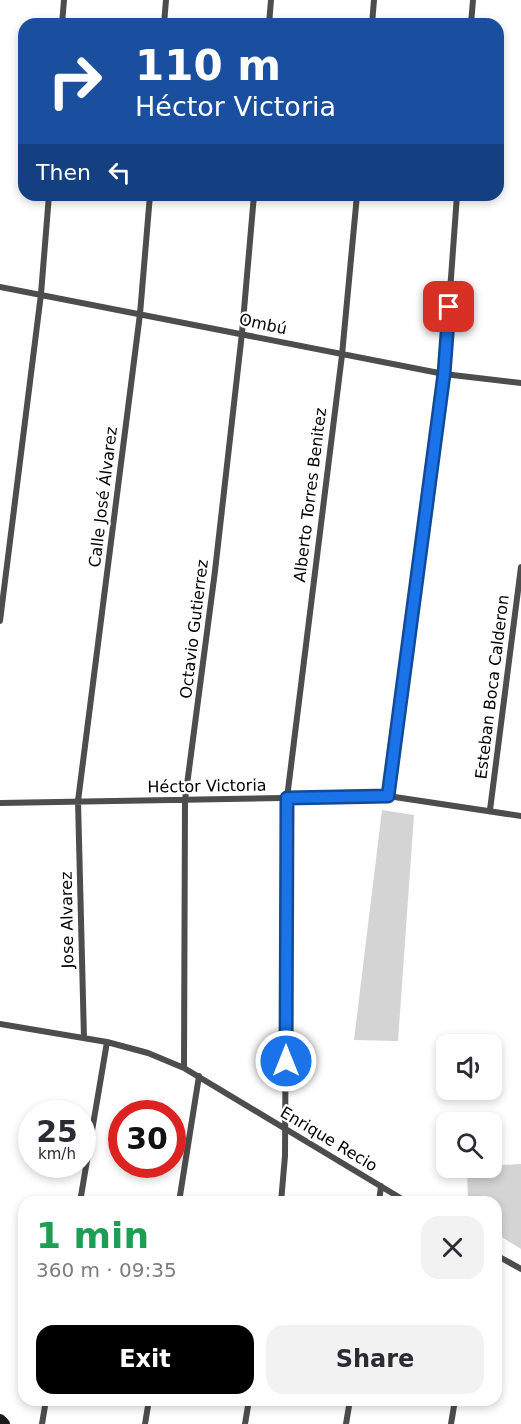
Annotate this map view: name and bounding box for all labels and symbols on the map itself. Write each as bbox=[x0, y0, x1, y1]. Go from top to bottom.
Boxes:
pin bbox=[423, 281, 474, 332]
street label: Ombú bbox=[237, 310, 289, 338]
street label: Alberto Torres Benitez bbox=[290, 407, 330, 583]
street label: Calle José Álvarez bbox=[85, 426, 121, 568]
street label: Octavio Gutierrez bbox=[176, 558, 212, 700]
street label: Esteban Boca Calderon bbox=[471, 594, 513, 780]
street label: Héctor Victoria bbox=[147, 775, 267, 797]
street label: Jose Alvarez bbox=[57, 871, 77, 970]
position arrow bbox=[254, 1029, 318, 1093]
speed limit sign: 30 bbox=[108, 1100, 186, 1178]
street label: Enrique Recio bbox=[277, 1103, 381, 1175]

